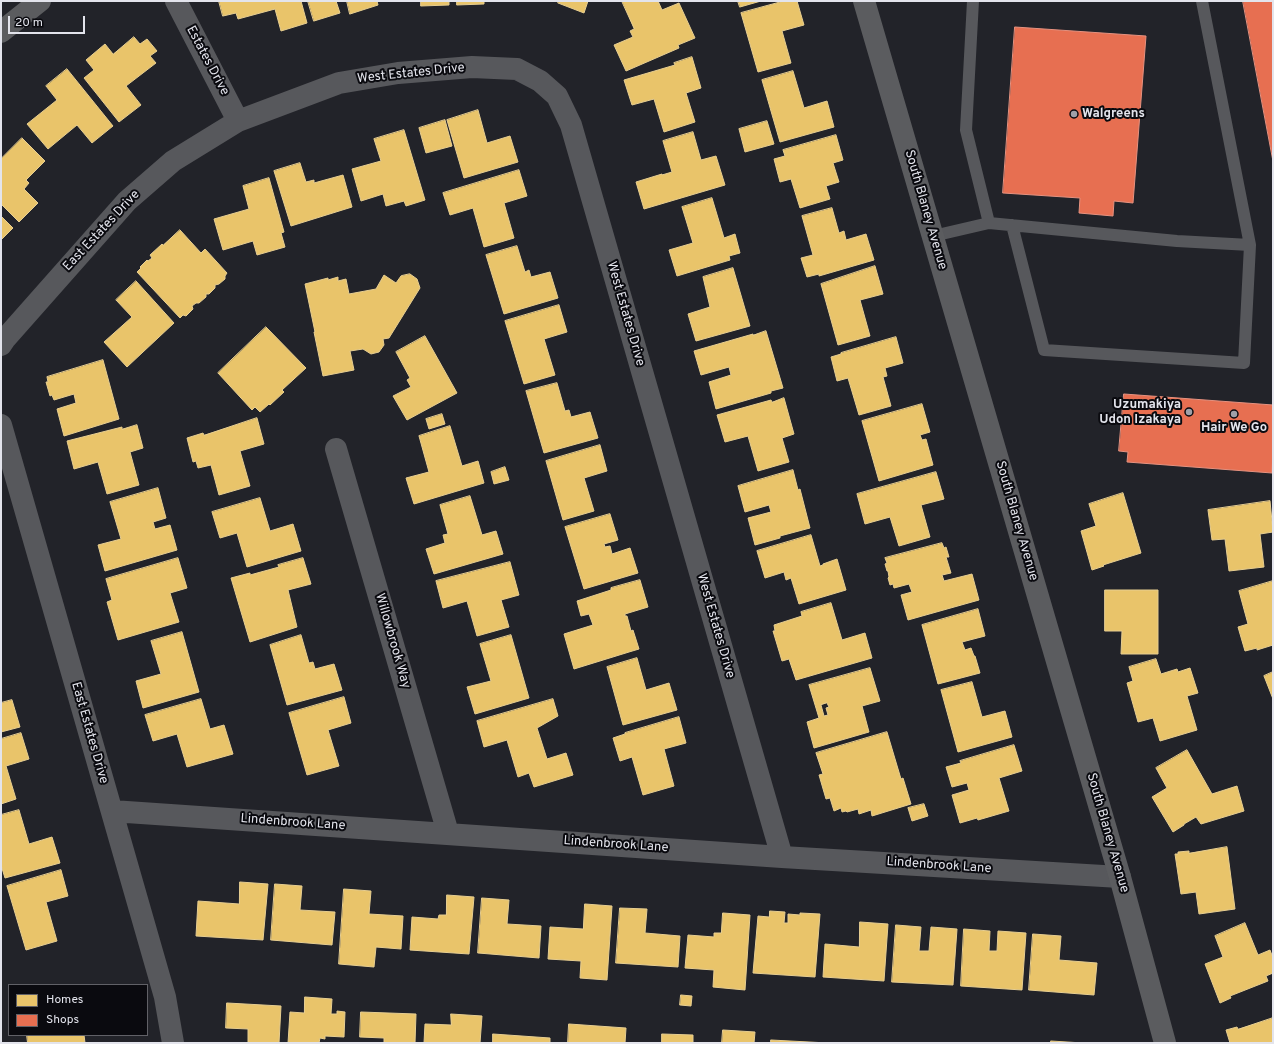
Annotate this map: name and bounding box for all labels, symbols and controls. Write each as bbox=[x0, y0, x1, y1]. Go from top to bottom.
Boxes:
scale bar bbox=[10, 8, 87, 34]
text: 20 m bbox=[15, 15, 43, 31]
street label: Estates Drive bbox=[182, 24, 232, 98]
street label: West Estates Drive bbox=[356, 61, 466, 87]
place label: Walgreens bbox=[1082, 106, 1145, 122]
marker: Walgreens bbox=[1069, 109, 1079, 119]
street label: South Blaney Avenue bbox=[900, 148, 950, 272]
street label: East Estates Drive bbox=[60, 187, 144, 275]
street label: West Estates Drive bbox=[603, 260, 647, 368]
place label: Uzumakiya Udon Izakaya bbox=[1099, 397, 1181, 428]
marker: Uzumakiya Udon Izakaya bbox=[1184, 407, 1194, 417]
marker: Hair We Go bbox=[1229, 409, 1239, 419]
place label: Hair We Go bbox=[1201, 420, 1267, 436]
street label: South Blaney Avenue bbox=[991, 459, 1041, 583]
street label: West Estates Drive bbox=[693, 572, 737, 680]
street label: Willowbrook Way bbox=[371, 592, 413, 690]
street label: East Estates Drive bbox=[67, 680, 111, 786]
street label: South Blaney Avenue bbox=[1082, 771, 1132, 895]
street label: Lindenbrook Lane bbox=[240, 812, 346, 834]
street label: Lindenbrook Lane bbox=[563, 834, 669, 856]
street label: Lindenbrook Lane bbox=[886, 855, 992, 877]
legend bbox=[8, 984, 148, 1036]
text: Homes bbox=[46, 992, 83, 1008]
text: Shops bbox=[46, 1012, 79, 1028]

